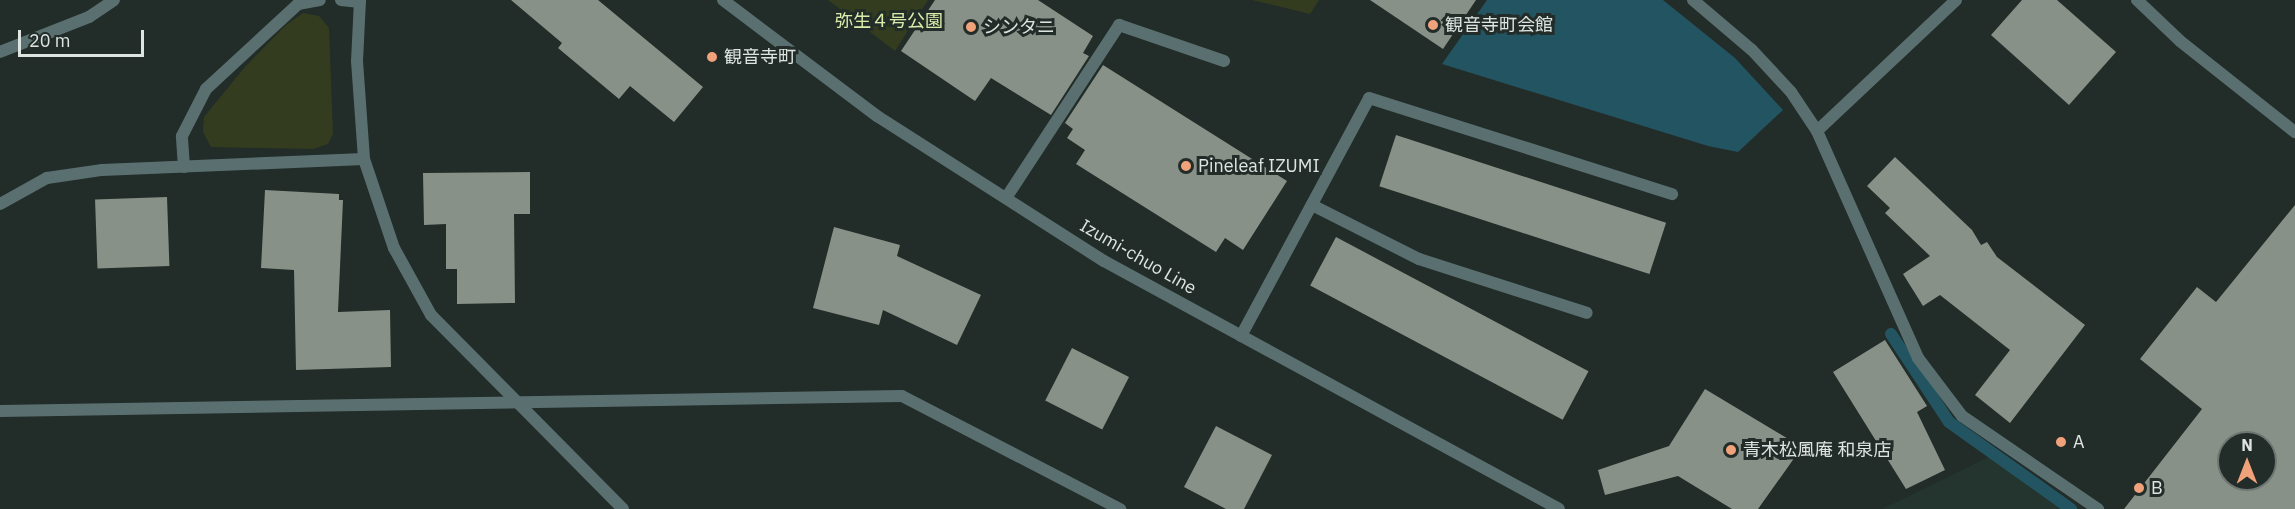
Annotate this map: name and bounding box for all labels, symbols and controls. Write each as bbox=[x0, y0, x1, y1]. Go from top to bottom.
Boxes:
park label: 弥生４号公園 bbox=[835, 10, 943, 32]
place label: 観音寺町会館 bbox=[1445, 14, 1553, 36]
place label: シンタニ bbox=[983, 16, 1055, 38]
scale bar bbox=[21, 18, 147, 56]
marker: 観音寺町会館 bbox=[1426, 18, 1440, 32]
marker: シンタニ bbox=[964, 20, 978, 34]
text: 20 m bbox=[29, 29, 71, 52]
place label: 観音寺町 bbox=[724, 46, 796, 68]
marker: 観音寺町 bbox=[705, 50, 719, 64]
place label: Pineleaf IZUMI bbox=[1198, 155, 1320, 177]
marker: Pineleaf IZUMI bbox=[1179, 159, 1193, 173]
street label: Izumi-chuo Line bbox=[1076, 215, 1200, 299]
place label: A bbox=[2073, 431, 2085, 453]
north arrow bbox=[2217, 431, 2277, 491]
marker: A bbox=[2054, 435, 2068, 449]
text: N bbox=[2241, 435, 2253, 455]
place label: 青木松風庵 和泉店 bbox=[1743, 439, 1891, 461]
marker: 青木松風庵 和泉店 bbox=[1724, 443, 1738, 457]
place label: B bbox=[2151, 477, 2163, 499]
marker: B bbox=[2132, 481, 2146, 495]

